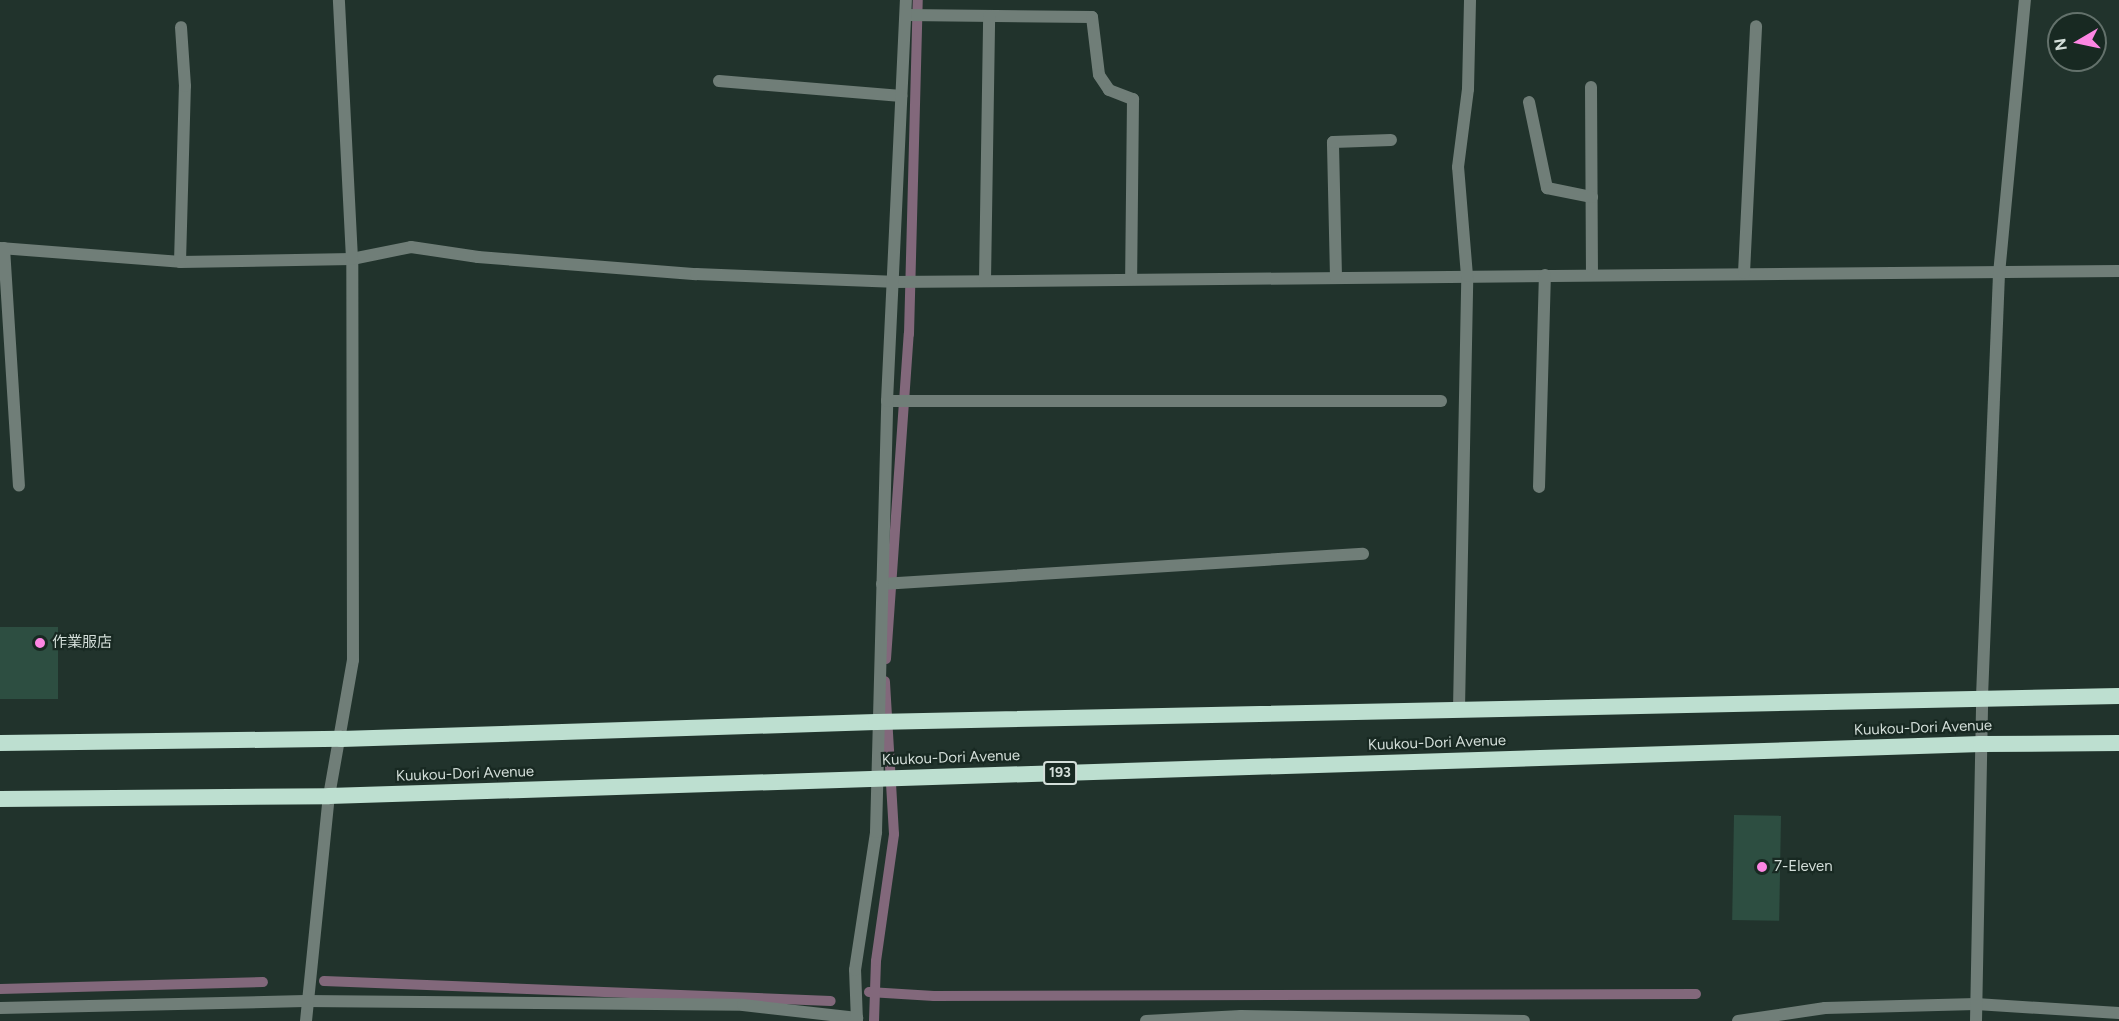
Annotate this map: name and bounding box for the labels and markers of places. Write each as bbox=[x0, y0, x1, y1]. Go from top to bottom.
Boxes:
place label: 作業服店 bbox=[52, 634, 112, 652]
marker: 作業服店 bbox=[33, 636, 47, 650]
place label: 7-Eleven bbox=[1774, 858, 1833, 876]
marker: 7-Eleven bbox=[1755, 860, 1769, 874]

